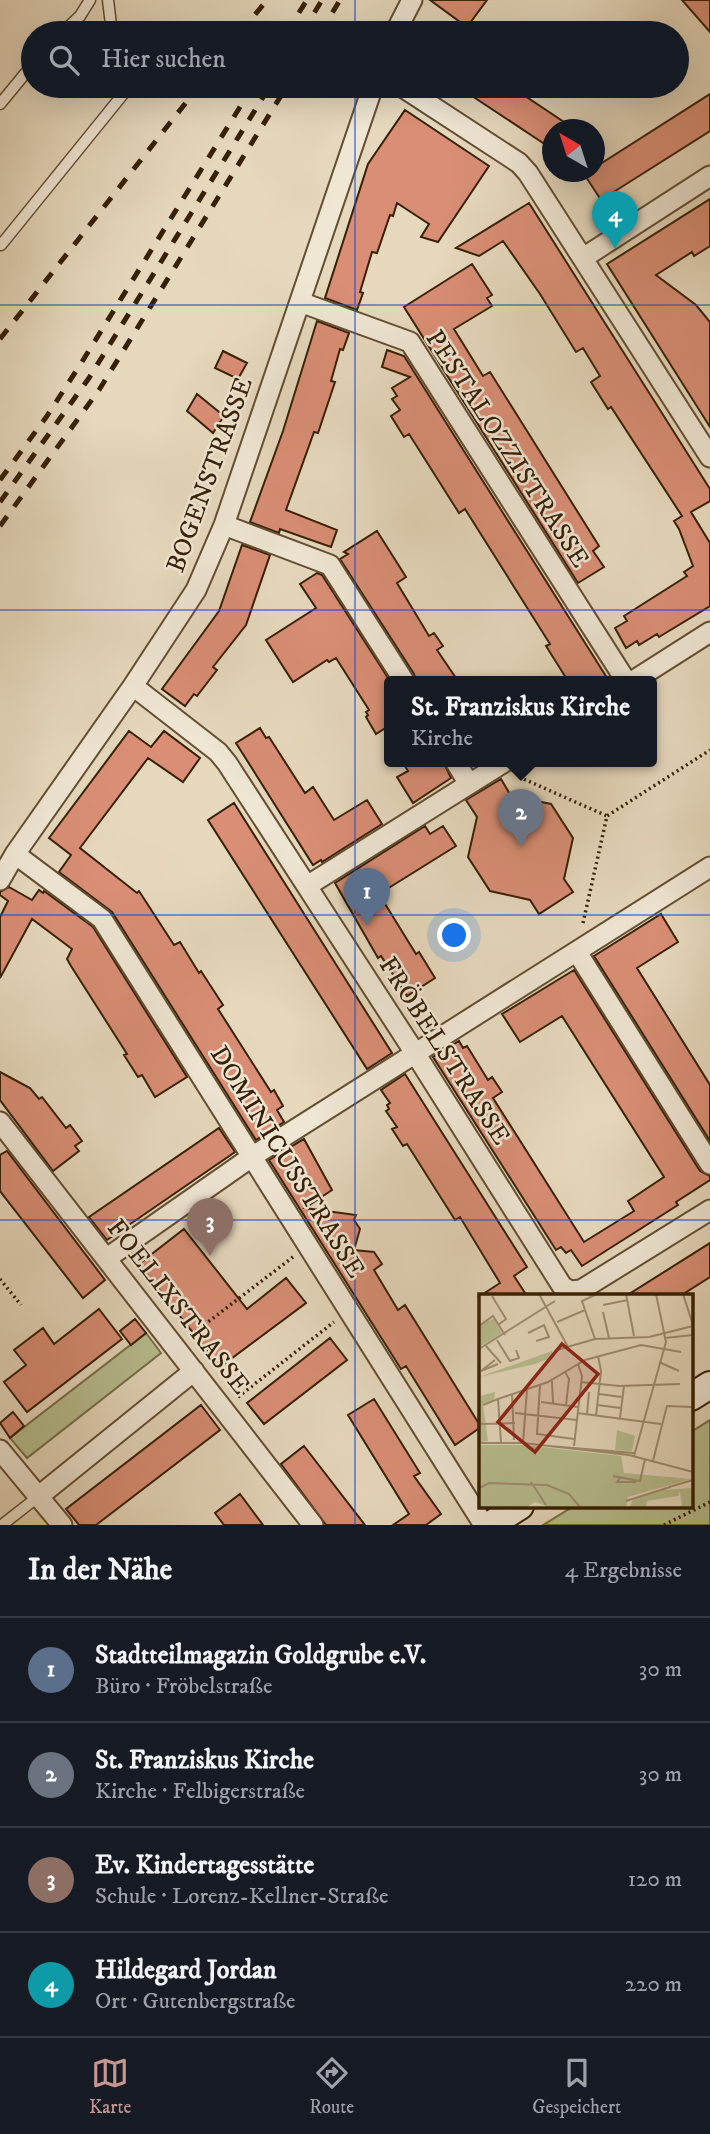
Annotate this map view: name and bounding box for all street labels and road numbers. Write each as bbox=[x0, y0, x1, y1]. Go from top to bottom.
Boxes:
street label: PESTALOZZISTRASSE bbox=[418, 324, 596, 574]
street label: BOGENSTRASSE bbox=[159, 373, 261, 577]
street label: FRÖBELSTRASSE bbox=[371, 951, 517, 1151]
street label: DOMINICUSSTRASSE bbox=[202, 1040, 372, 1284]
street label: FOELIXSTRASSE bbox=[99, 1213, 257, 1401]

